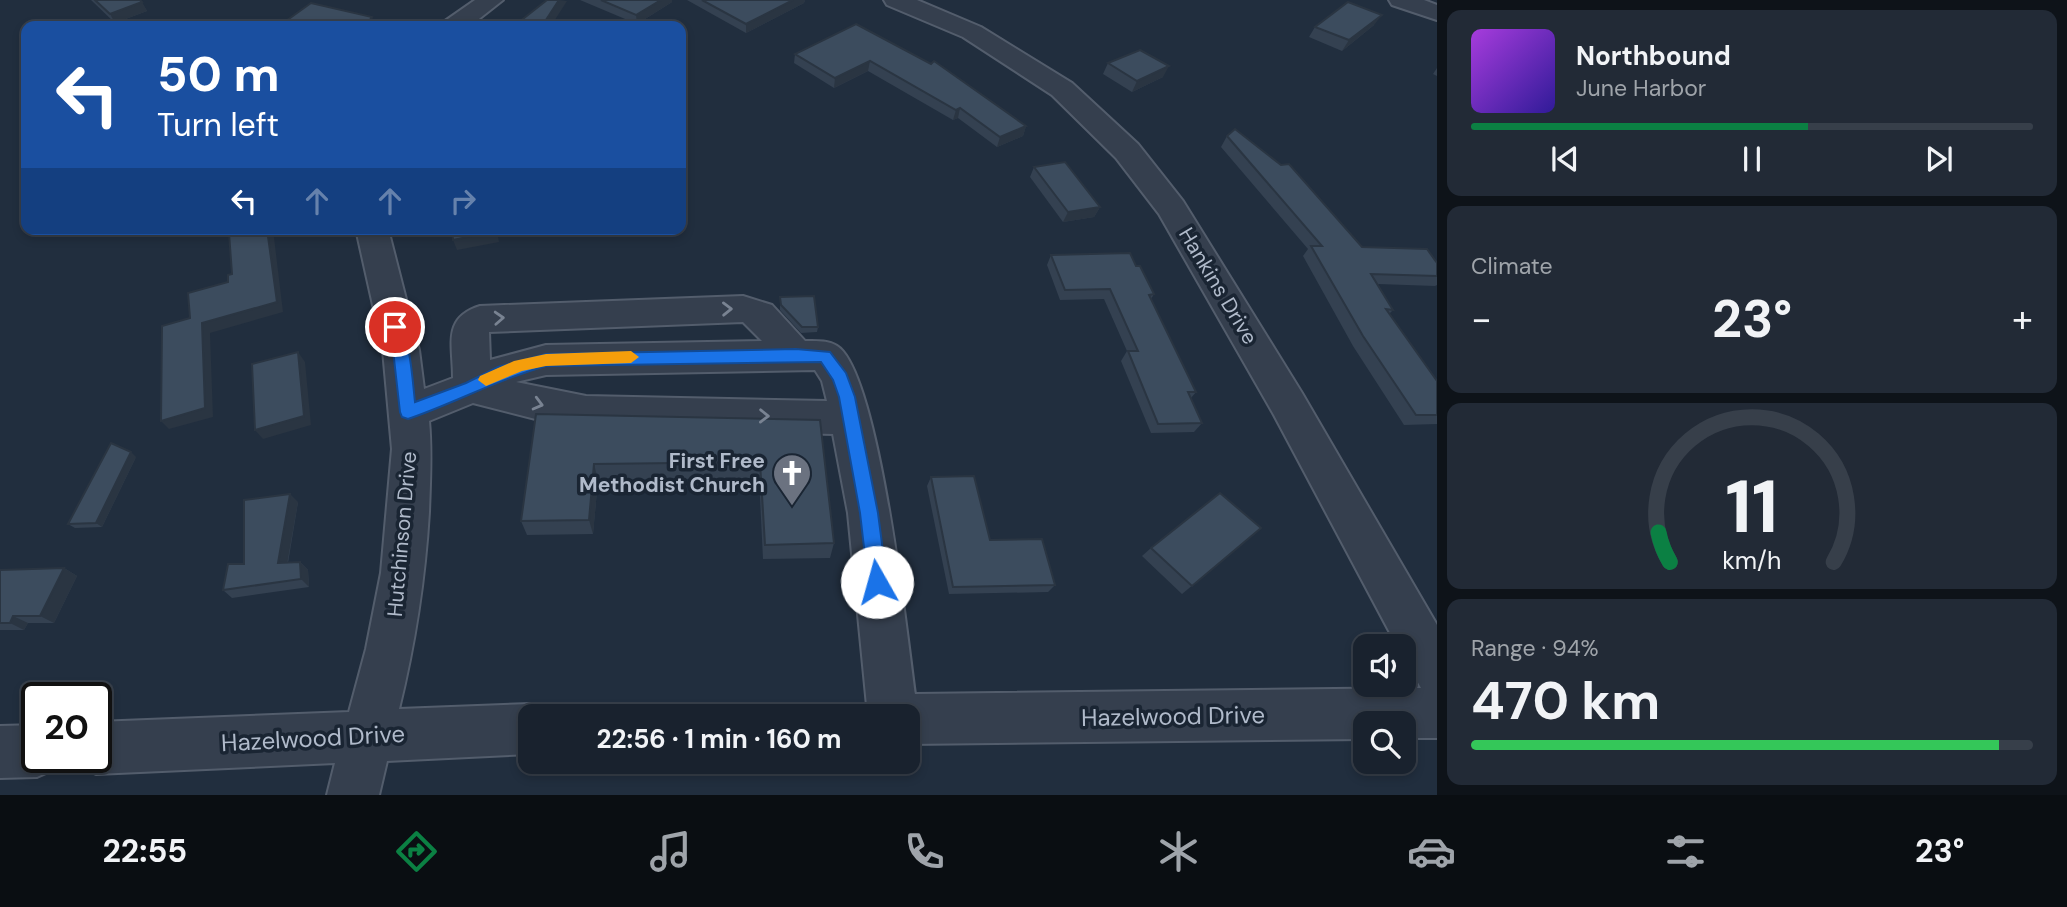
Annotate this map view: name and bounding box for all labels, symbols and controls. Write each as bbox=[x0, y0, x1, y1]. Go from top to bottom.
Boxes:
text: Northbound bbox=[1576, 39, 1731, 73]
text: 50 m bbox=[157, 42, 280, 106]
icon: left bbox=[42, 49, 133, 140]
text: June Harbor bbox=[1576, 73, 1706, 103]
text: Turn left bbox=[157, 104, 279, 146]
icon: previous bbox=[1546, 140, 1584, 178]
icon: pause bbox=[1733, 140, 1771, 178]
icon: next bbox=[1920, 140, 1958, 178]
icon: left bbox=[225, 182, 263, 220]
icon: ahead bbox=[298, 182, 336, 220]
icon: ahead bbox=[371, 182, 409, 220]
icon: right bbox=[444, 182, 482, 220]
street label: Hankins Drive bbox=[1172, 223, 1264, 350]
text: Climate bbox=[1471, 251, 1553, 281]
text: 23° bbox=[1712, 285, 1792, 353]
text: − bbox=[1471, 294, 1492, 344]
text: + bbox=[2012, 294, 2033, 344]
pin bbox=[365, 297, 425, 357]
one-way arrow bbox=[721, 302, 732, 317]
icon: arrive bbox=[376, 308, 414, 346]
one-way arrow bbox=[494, 310, 505, 325]
one-way arrow bbox=[532, 395, 544, 410]
one-way arrow bbox=[760, 408, 770, 424]
place label: First Free Methodist Church bbox=[579, 447, 765, 499]
street label: Hutchinson Drive bbox=[381, 450, 423, 618]
church icon: First Free Methodist Church bbox=[771, 452, 813, 507]
text: 11 bbox=[1726, 460, 1779, 555]
text: km/h bbox=[1722, 543, 1782, 576]
position arrow bbox=[840, 545, 914, 619]
text: Range · 94% bbox=[1471, 633, 1599, 663]
map controls bbox=[1353, 634, 1416, 774]
button: sound bbox=[1353, 634, 1416, 697]
text: 470 km bbox=[1471, 667, 1660, 735]
speed limit sign: 20 bbox=[21, 682, 112, 773]
street label: Hazelwood Drive bbox=[1081, 699, 1265, 733]
button: search bbox=[1353, 711, 1416, 774]
street label: Hazelwood Drive bbox=[220, 718, 406, 758]
text: 22:56 · 1 min · 160 m bbox=[597, 722, 841, 756]
icon: directions bbox=[392, 827, 441, 876]
icon: music bbox=[646, 827, 695, 876]
icon: phone bbox=[900, 827, 949, 876]
icon: climate bbox=[1154, 827, 1203, 876]
icon: car bbox=[1407, 827, 1456, 876]
icon: filters bbox=[1661, 827, 1710, 876]
text: 22:55 bbox=[102, 830, 187, 872]
text: 23° bbox=[1915, 830, 1964, 872]

